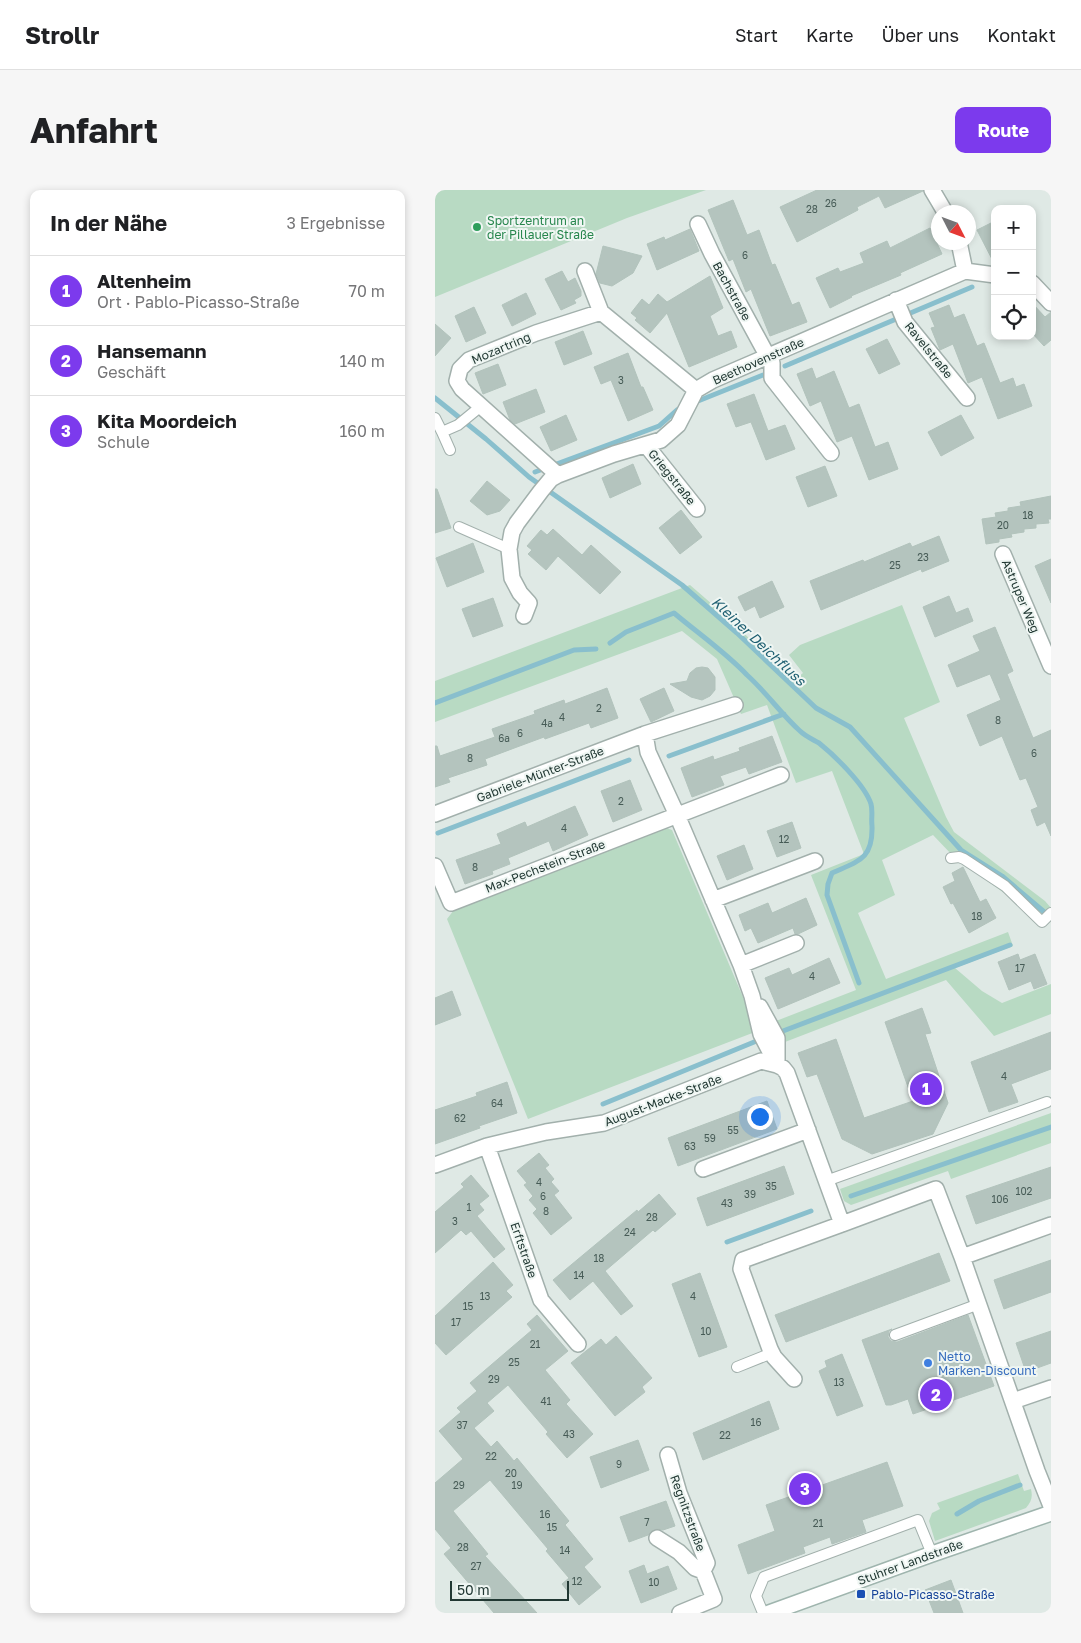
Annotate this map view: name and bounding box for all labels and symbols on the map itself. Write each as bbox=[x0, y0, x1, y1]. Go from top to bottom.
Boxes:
house number: 26 bbox=[825, 197, 837, 209]
house number: 28 bbox=[806, 203, 818, 215]
north arrow bbox=[931, 205, 976, 250]
place label: Sportzentrum an der Pillauer Straße bbox=[487, 213, 594, 242]
marker: Sportzentrum an der Pillauer Straße bbox=[471, 221, 483, 233]
house number: 6 bbox=[742, 249, 748, 261]
street label: Bachstraße bbox=[710, 259, 754, 323]
street label: Ravelstraße bbox=[902, 319, 956, 381]
street label: Mozartring bbox=[469, 329, 533, 367]
street label: Beethovenstraße bbox=[710, 334, 806, 388]
house number: 3 bbox=[618, 374, 624, 386]
street label: Griegstraße bbox=[645, 446, 699, 508]
house number: 18 bbox=[1023, 509, 1033, 521]
house number: 20 bbox=[997, 519, 1009, 531]
house number: 23 bbox=[917, 551, 929, 563]
street label: Astruper Weg bbox=[999, 557, 1043, 635]
house number: 25 bbox=[889, 559, 901, 571]
water label: Kleiner Deichfluss bbox=[709, 593, 810, 689]
house number: 2 bbox=[596, 702, 602, 714]
house number: 4 bbox=[559, 711, 565, 723]
house number: 8 bbox=[995, 714, 1001, 726]
house number: 4a bbox=[541, 717, 553, 729]
house number: 6 bbox=[517, 727, 523, 739]
house number: 6a bbox=[498, 732, 510, 744]
street label: Gabriele-Münter-Straße bbox=[474, 743, 606, 805]
house number: 6 bbox=[1031, 747, 1037, 759]
house number: 8 bbox=[467, 752, 473, 764]
house number: 2 bbox=[618, 795, 624, 807]
house number: 4 bbox=[561, 822, 567, 834]
house number: 12 bbox=[779, 833, 790, 845]
street label: Max-Pechstein-Straße bbox=[483, 836, 607, 896]
house number: 8 bbox=[472, 861, 478, 873]
house number: 18 bbox=[972, 910, 982, 922]
house number: 17 bbox=[1015, 962, 1025, 974]
house number: 4 bbox=[809, 970, 815, 982]
pin: 1 bbox=[910, 1070, 942, 1108]
house number: 4 bbox=[1001, 1070, 1007, 1082]
street label: August-Macke-Straße bbox=[602, 1071, 724, 1129]
house number: 64 bbox=[491, 1097, 503, 1109]
your location bbox=[747, 1104, 773, 1130]
house number: 62 bbox=[454, 1112, 466, 1124]
house number: 55 bbox=[727, 1124, 739, 1136]
house number: 59 bbox=[704, 1132, 716, 1144]
house number: 63 bbox=[684, 1140, 696, 1152]
house number: 4 bbox=[536, 1176, 542, 1188]
house number: 35 bbox=[765, 1180, 777, 1192]
house number: 102 bbox=[1016, 1185, 1033, 1197]
house number: 39 bbox=[744, 1188, 756, 1200]
house number: 6 bbox=[540, 1190, 546, 1202]
house number: 106 bbox=[991, 1193, 1009, 1205]
house number: 43 bbox=[721, 1197, 733, 1209]
house number: 1 bbox=[467, 1201, 472, 1213]
house number: 8 bbox=[543, 1205, 549, 1217]
house number: 28 bbox=[646, 1211, 658, 1223]
house number: 3 bbox=[452, 1215, 458, 1227]
street label: Erftstraße bbox=[507, 1220, 541, 1280]
house number: 24 bbox=[624, 1226, 636, 1238]
house number: 18 bbox=[594, 1252, 604, 1264]
house number: 14 bbox=[574, 1269, 584, 1281]
house number: 13 bbox=[480, 1290, 490, 1302]
house number: 4 bbox=[690, 1290, 696, 1302]
house number: 15 bbox=[463, 1300, 474, 1312]
house number: 17 bbox=[451, 1316, 461, 1328]
house number: 10 bbox=[700, 1325, 712, 1337]
house number: 21 bbox=[530, 1338, 540, 1350]
place label: Netto Marken-Discount bbox=[938, 1349, 1036, 1378]
house number: 25 bbox=[508, 1356, 520, 1368]
marker: Netto Marken-Discount bbox=[922, 1357, 934, 1369]
house number: 29 bbox=[488, 1373, 500, 1385]
house number: 13 bbox=[834, 1376, 844, 1388]
pin: 2 bbox=[920, 1376, 952, 1414]
house number: 41 bbox=[541, 1395, 552, 1407]
house number: 16 bbox=[751, 1416, 761, 1428]
house number: 37 bbox=[456, 1419, 468, 1431]
house number: 43 bbox=[563, 1428, 575, 1440]
house number: 22 bbox=[719, 1429, 731, 1441]
house number: 22 bbox=[485, 1450, 497, 1462]
house number: 9 bbox=[616, 1458, 622, 1470]
house number: 20 bbox=[505, 1467, 517, 1479]
pin: 3 bbox=[789, 1470, 821, 1508]
street label: Regnitzstraße bbox=[667, 1473, 709, 1553]
house number: 29 bbox=[453, 1479, 465, 1491]
house number: 19 bbox=[512, 1479, 522, 1491]
house number: 16 bbox=[540, 1508, 550, 1520]
house number: 7 bbox=[644, 1516, 650, 1528]
house number: 21 bbox=[813, 1517, 823, 1529]
house number: 15 bbox=[547, 1521, 558, 1533]
street label: Stuhrer Landstraße bbox=[855, 1536, 965, 1588]
house number: 28 bbox=[457, 1541, 469, 1553]
house number: 14 bbox=[560, 1544, 570, 1556]
house number: 27 bbox=[470, 1560, 482, 1572]
house number: 12 bbox=[572, 1575, 583, 1587]
house number: 10 bbox=[648, 1576, 660, 1588]
scale bar bbox=[450, 1578, 569, 1601]
place label: Pablo-Picasso-Straße bbox=[871, 1587, 995, 1602]
marker: Pablo-Picasso-Straße bbox=[855, 1588, 867, 1600]

